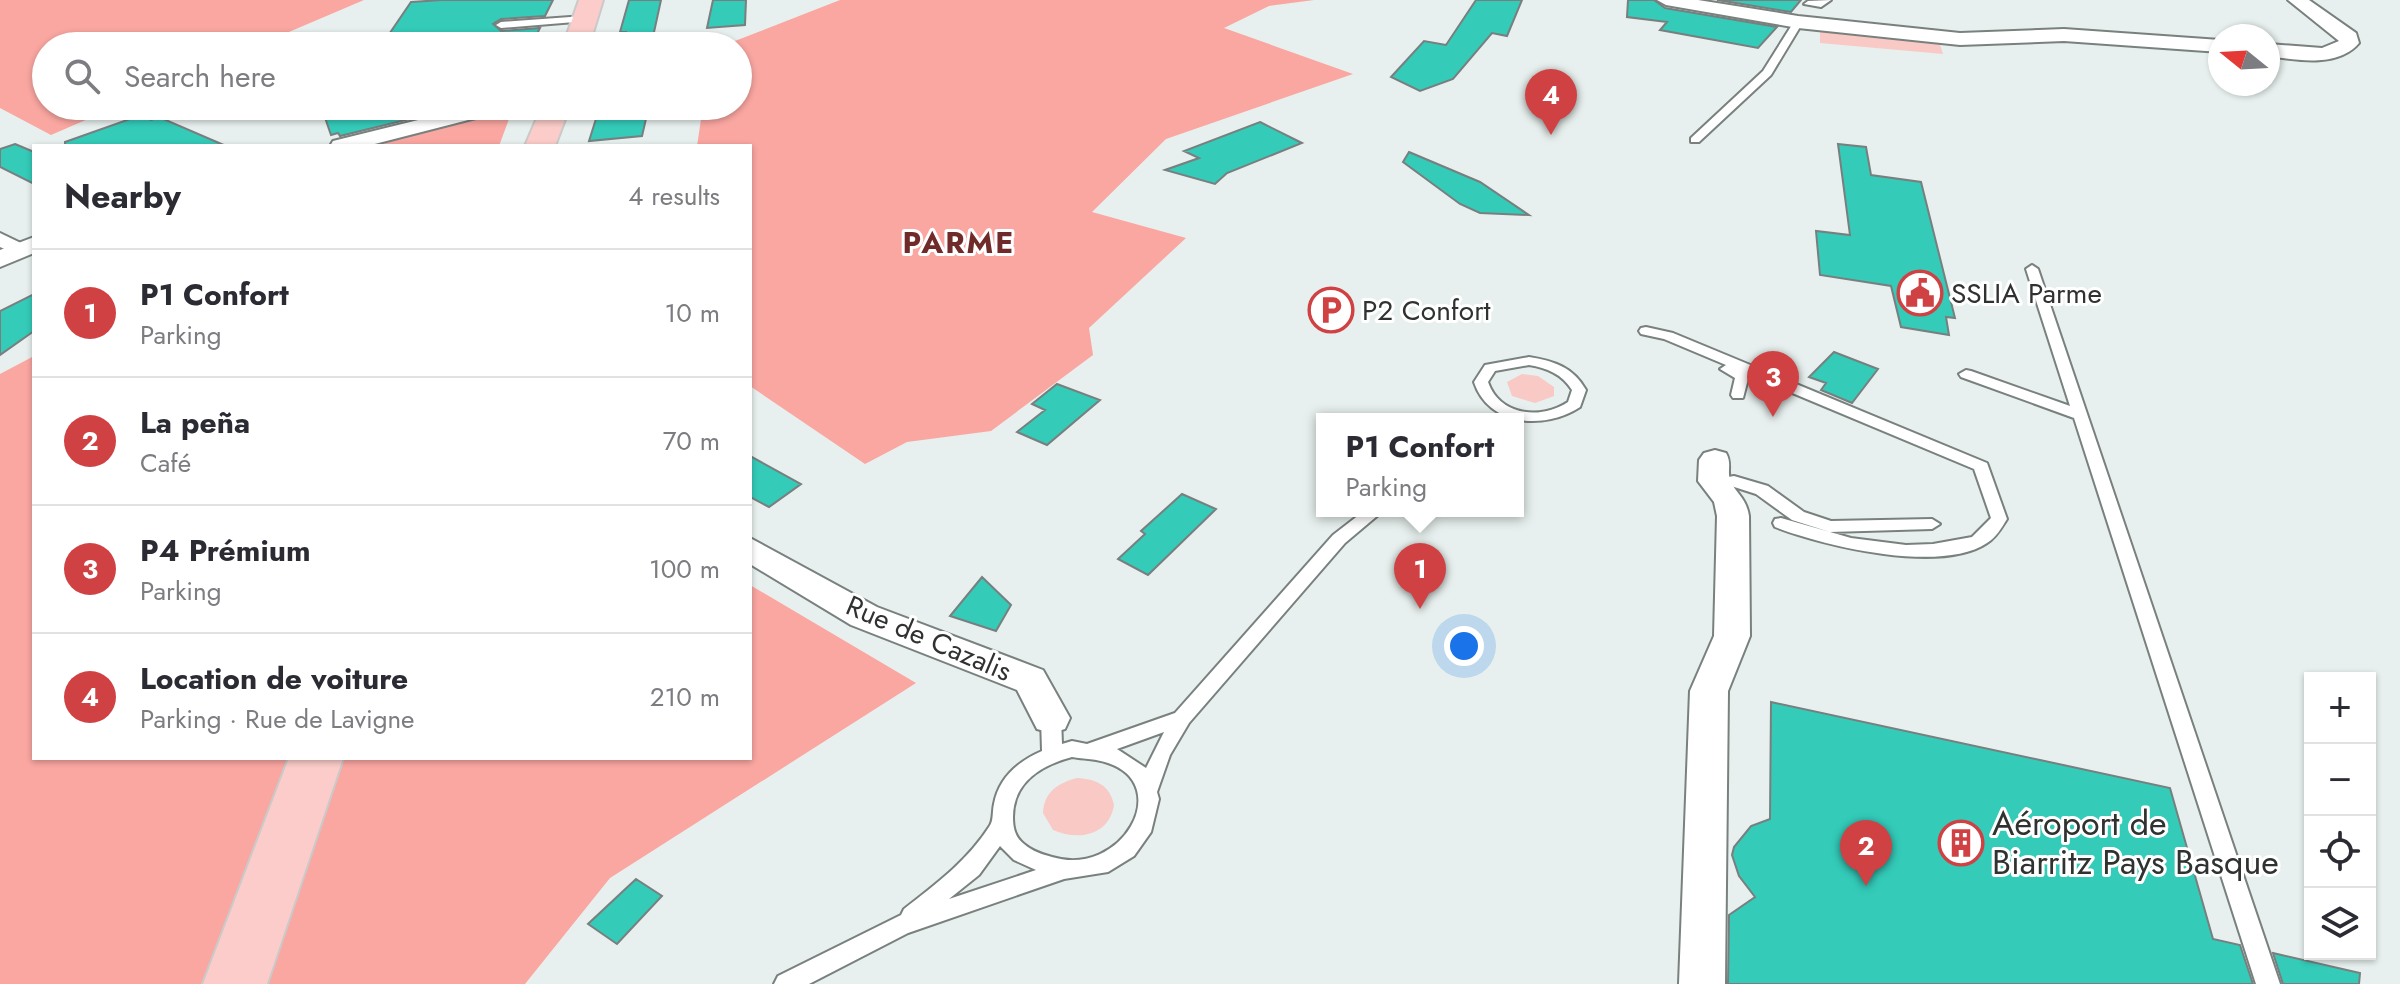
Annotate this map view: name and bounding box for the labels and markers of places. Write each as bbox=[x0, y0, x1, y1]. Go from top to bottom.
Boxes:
pin: 4 bbox=[1525, 69, 1577, 135]
public building icon: SSLIA Parme bbox=[1896, 269, 1944, 317]
place label: SSLIA Parme bbox=[1951, 273, 2102, 314]
parking icon: P2 Confort bbox=[1307, 286, 1355, 334]
place label: P2 Confort bbox=[1362, 290, 1491, 331]
pin: 3 bbox=[1747, 351, 1799, 417]
pin: 1 bbox=[1394, 543, 1446, 609]
place label: Aéroport de Biarritz Pays Basque bbox=[1992, 799, 2279, 887]
building icon: Aéroport de Biarritz Pays Basque bbox=[1937, 819, 1985, 867]
pin: 2 bbox=[1840, 820, 1892, 886]

